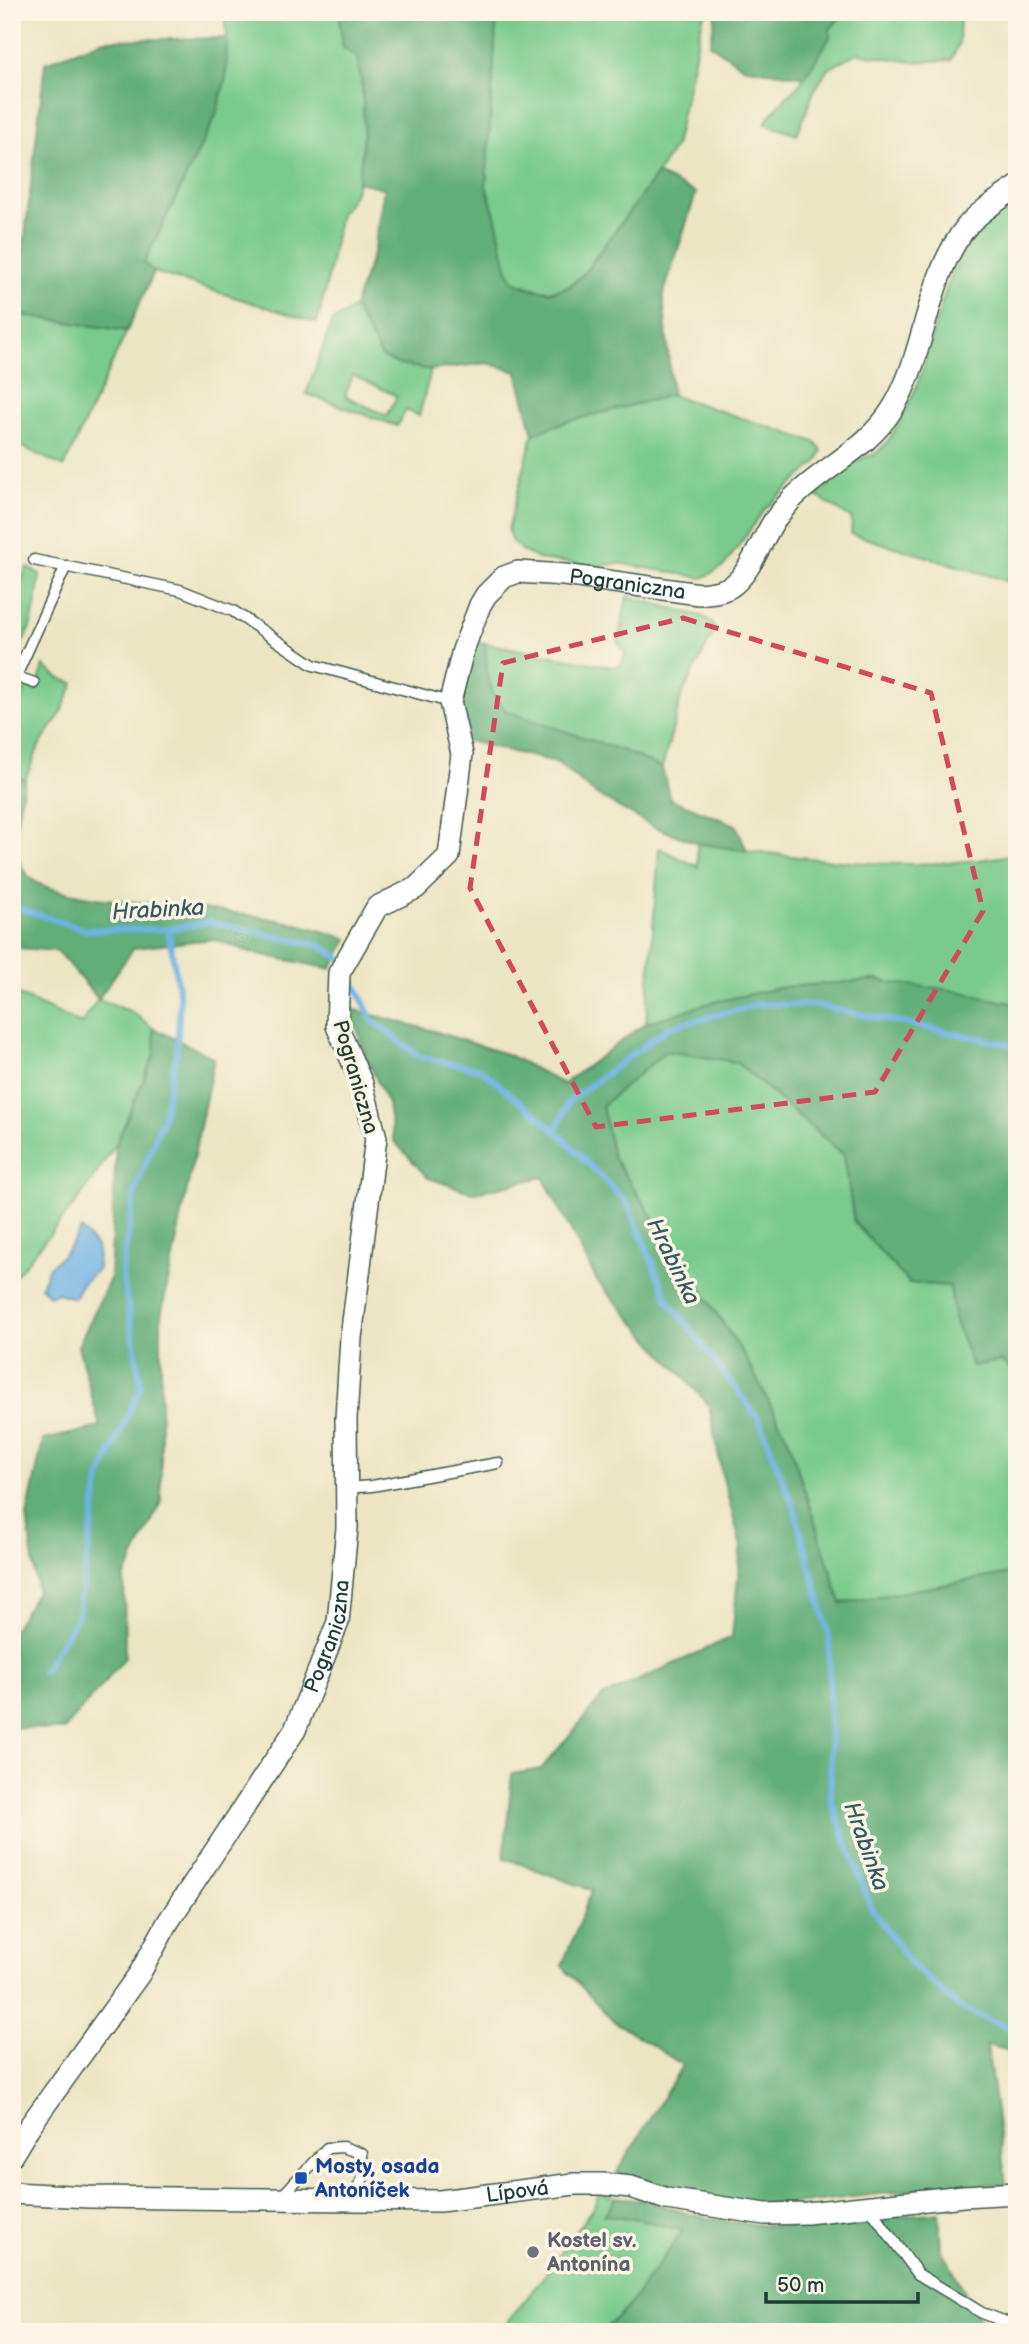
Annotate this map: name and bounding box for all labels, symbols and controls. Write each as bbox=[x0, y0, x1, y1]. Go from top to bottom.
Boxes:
street label: Pograniczna bbox=[568, 564, 687, 605]
water label: Hrabinka bbox=[111, 894, 205, 926]
street label: Pograniczna bbox=[327, 1017, 384, 1137]
water label: Hrabinka bbox=[640, 1214, 706, 1309]
street label: Pograniczna bbox=[299, 1579, 355, 1696]
water label: Hrabinka bbox=[837, 1798, 895, 1895]
place label: Mosty, osada Antoníček bbox=[314, 2154, 440, 2203]
marker: Mosty, osada Antoníček bbox=[293, 2170, 309, 2186]
street label: Lípová bbox=[485, 2175, 550, 2208]
place label: Kostel sv. Antonína bbox=[546, 2228, 636, 2277]
marker: Kostel sv. Antonína bbox=[525, 2244, 541, 2260]
scale bar bbox=[766, 2260, 919, 2304]
text: 50 m bbox=[777, 2273, 824, 2298]

